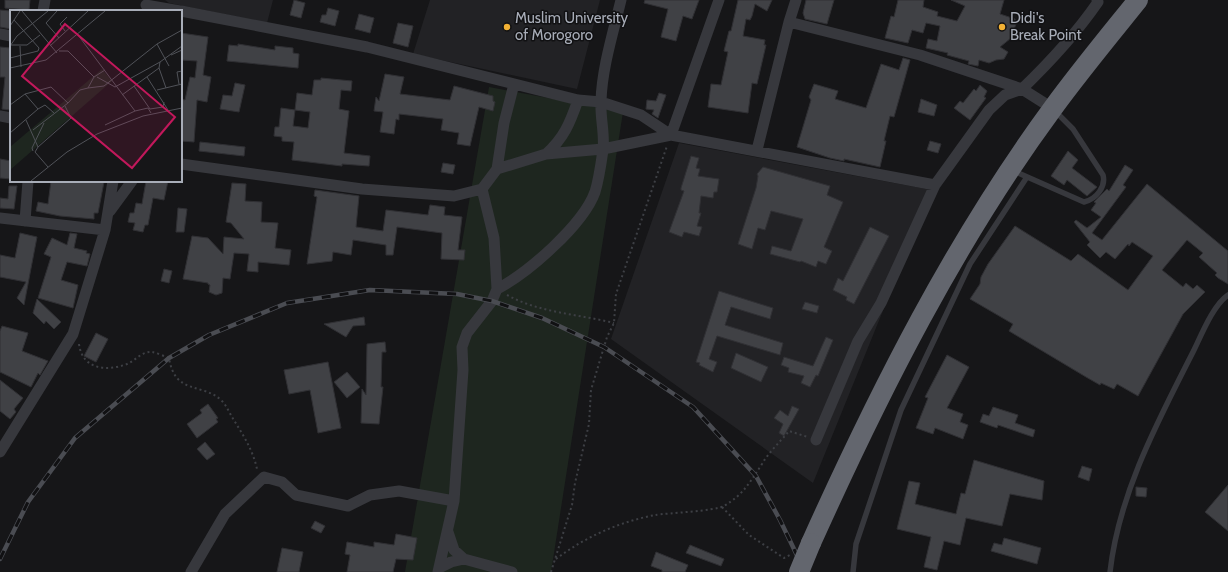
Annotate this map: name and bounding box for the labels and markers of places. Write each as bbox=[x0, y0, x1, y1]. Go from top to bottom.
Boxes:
place label: Muslim University of Morogoro bbox=[515, 9, 629, 44]
place label: Didi's Break Point bbox=[1010, 9, 1082, 44]
marker: Muslim University of Morogoro bbox=[502, 22, 512, 32]
marker: Didi's Break Point bbox=[997, 22, 1007, 32]

